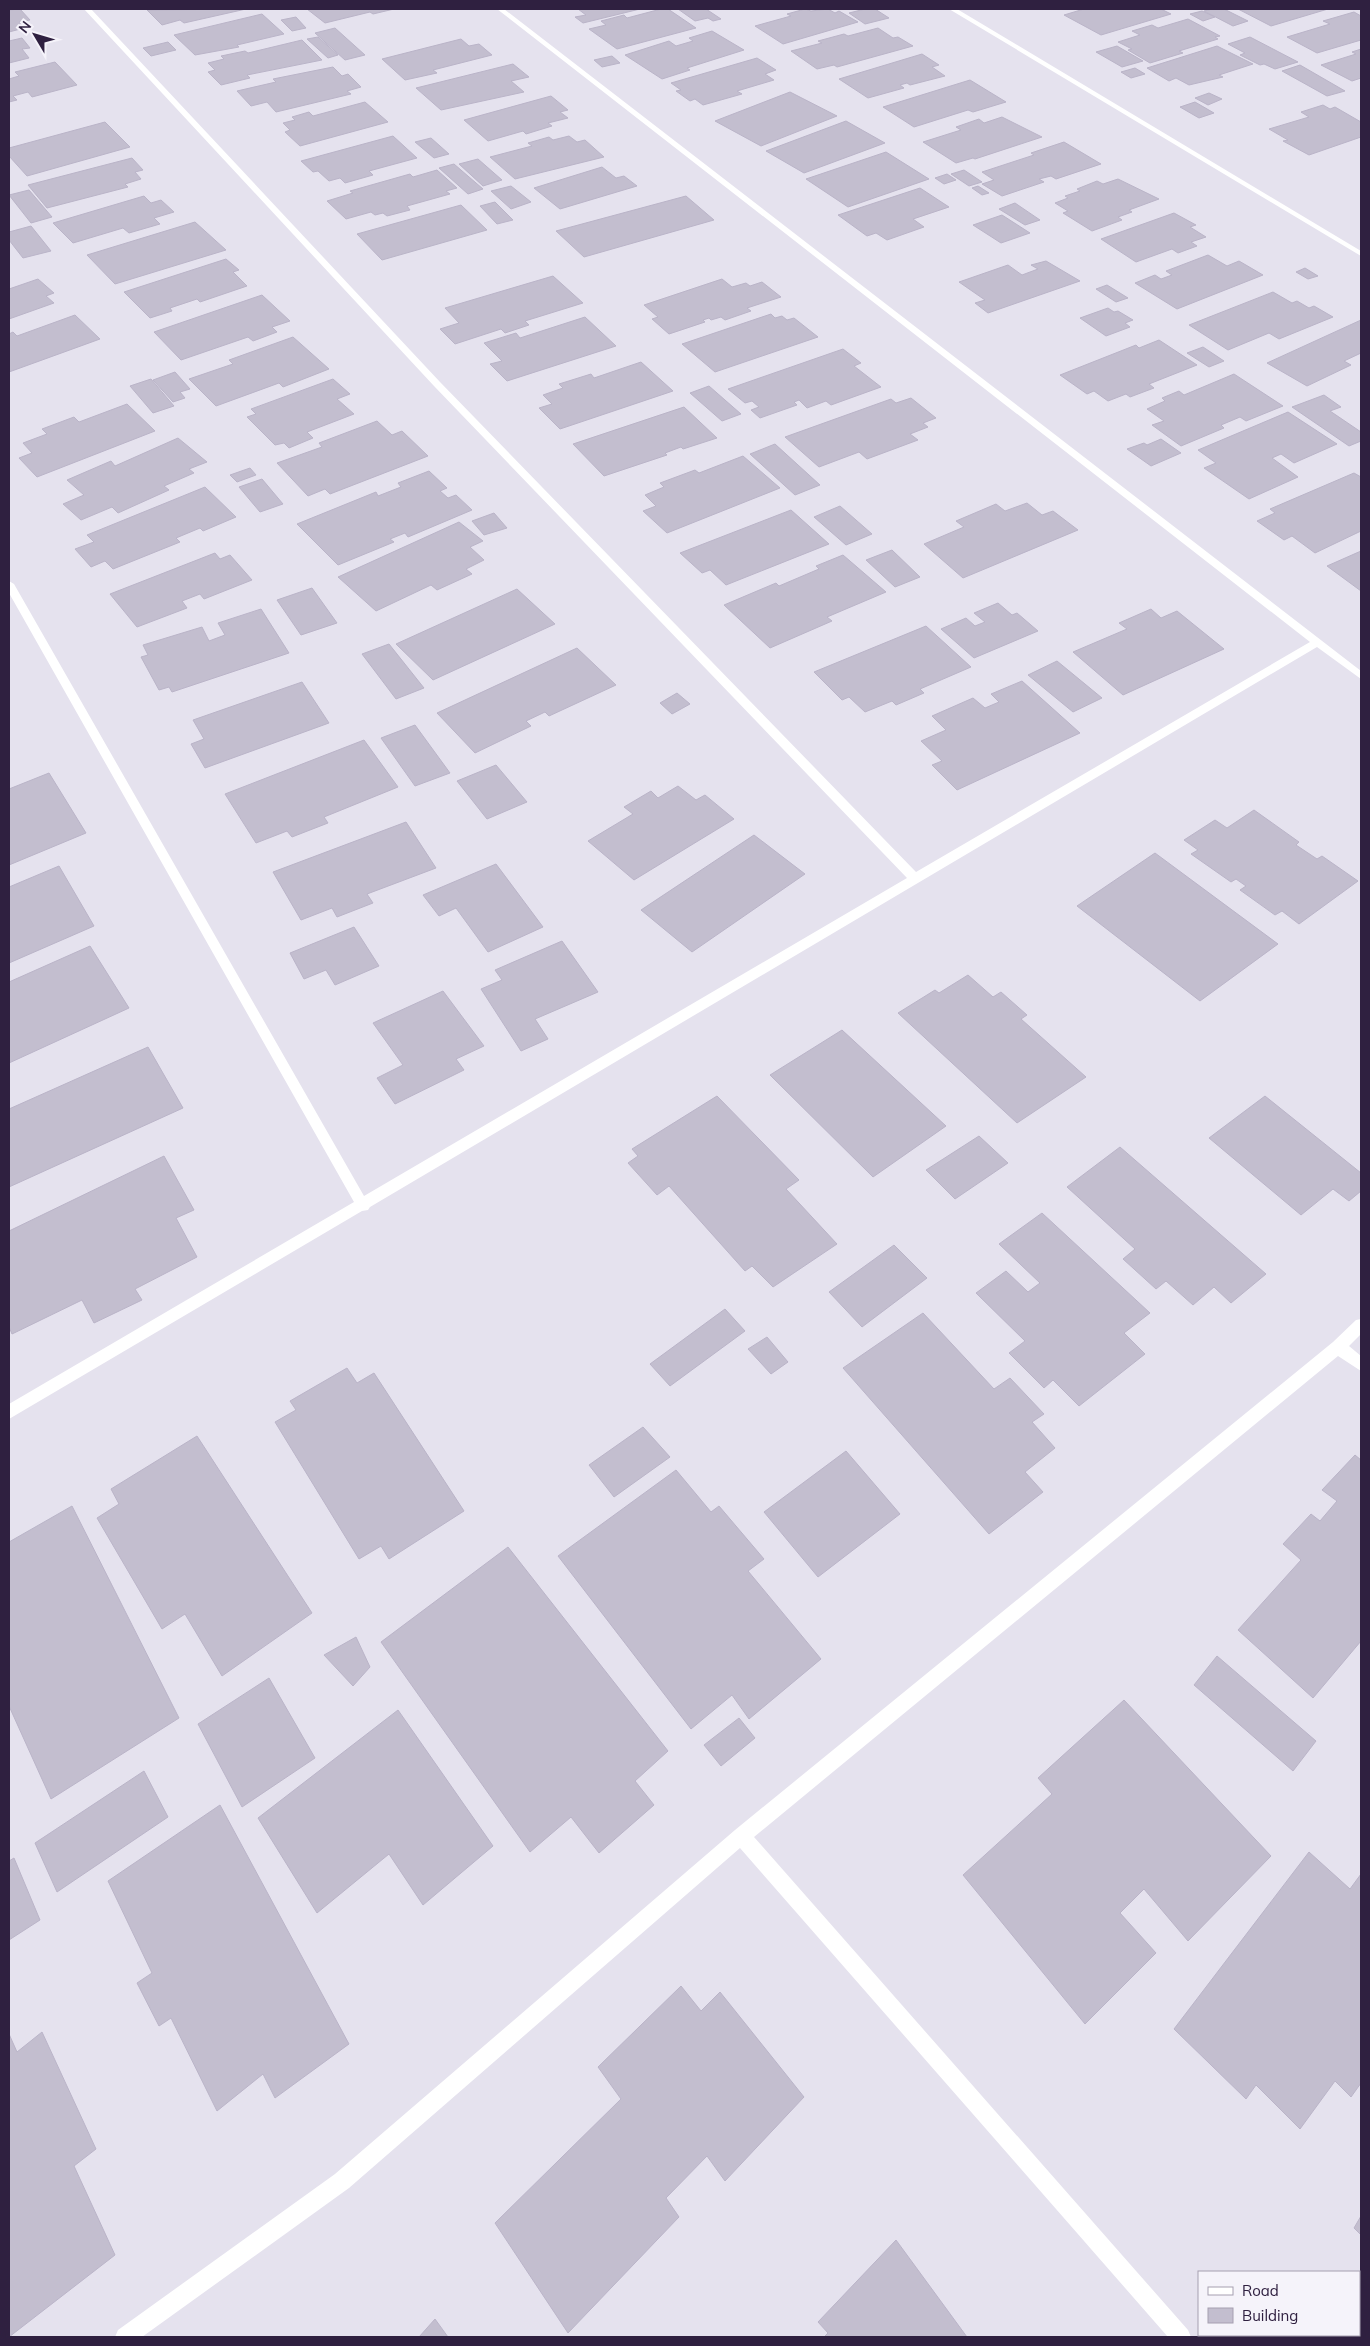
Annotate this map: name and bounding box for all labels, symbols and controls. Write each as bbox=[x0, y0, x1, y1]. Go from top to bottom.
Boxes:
north arrow bbox=[10, 10, 60, 60]
text: N bbox=[14, 17, 35, 37]
legend bbox=[1198, 2271, 1360, 2336]
text: Road bbox=[1242, 2281, 1279, 2300]
text: Building bbox=[1242, 2306, 1298, 2325]

